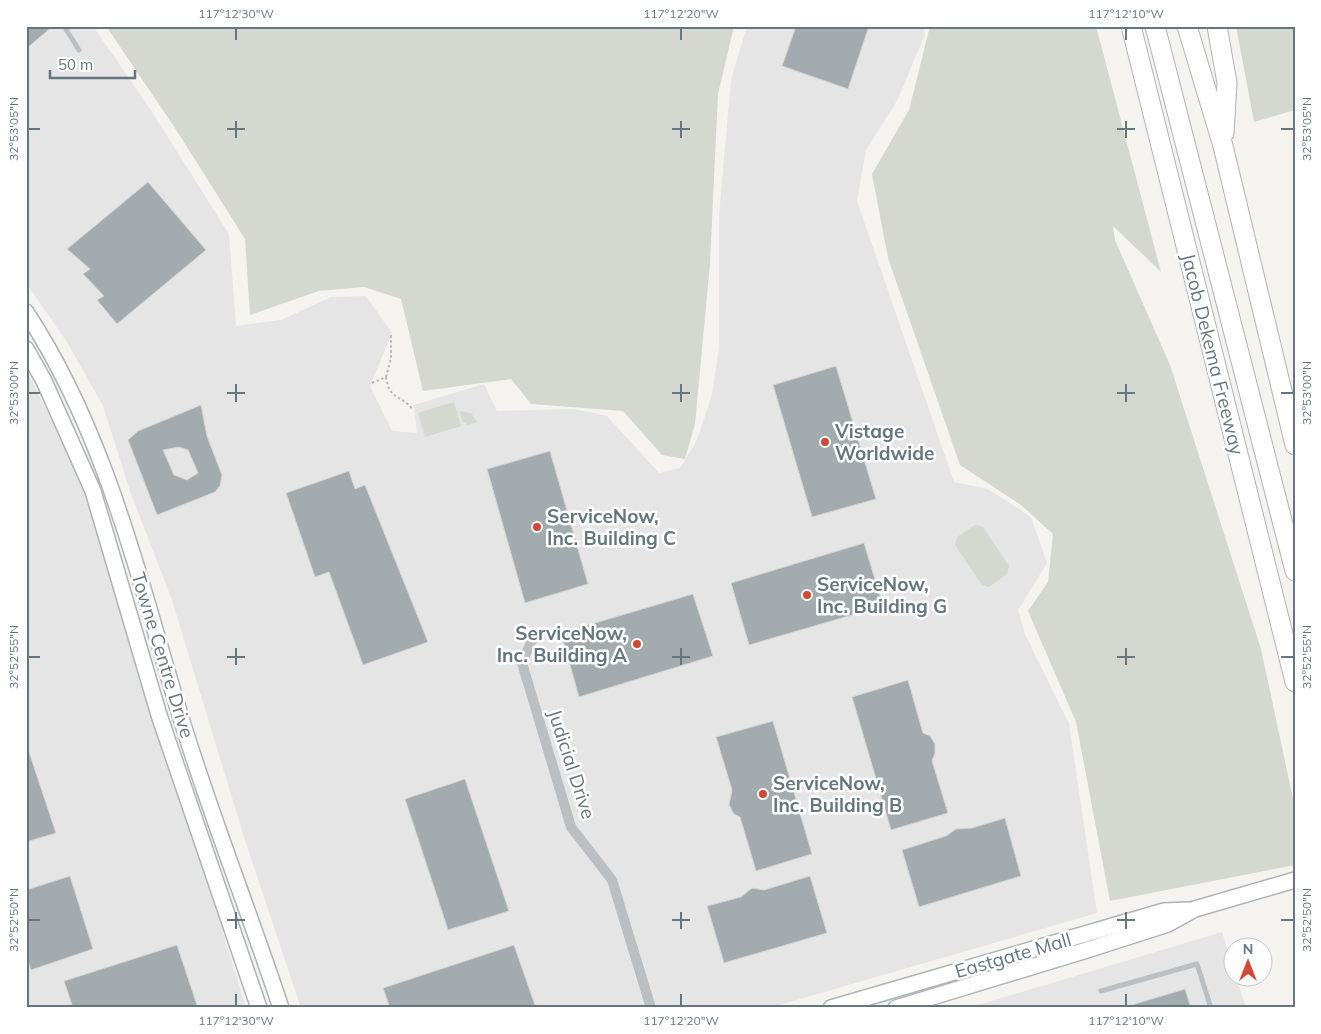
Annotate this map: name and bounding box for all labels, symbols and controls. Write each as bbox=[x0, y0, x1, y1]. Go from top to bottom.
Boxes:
text: 117°12'30"W bbox=[198, 6, 274, 21]
text: 117°12'20"W bbox=[643, 6, 719, 21]
text: 117°12'10"W bbox=[1088, 6, 1164, 21]
scale bar bbox=[50, 48, 135, 80]
text: 50 m bbox=[58, 55, 93, 74]
text: 32°53'05"N bbox=[6, 97, 21, 161]
text: 32°53'05"N bbox=[1299, 97, 1314, 161]
street label: Jacob Dekema Freeway bbox=[1176, 251, 1250, 457]
text: 32°53'00"N bbox=[6, 361, 21, 425]
text: 32°53'00"N bbox=[1299, 361, 1314, 425]
place label: Vistage Worldwide bbox=[834, 419, 934, 465]
marker: Vistage Worldwide bbox=[819, 436, 831, 448]
place label: ServiceNow, Inc. Building C bbox=[547, 504, 676, 550]
marker: ServiceNow, Inc. Building C bbox=[531, 521, 543, 533]
street label: Towne Centre Drive bbox=[126, 569, 200, 741]
place label: ServiceNow, Inc. Building G bbox=[817, 572, 947, 618]
marker: ServiceNow, Inc. Building G bbox=[801, 589, 813, 601]
place label: ServiceNow, Inc. Building A bbox=[497, 621, 628, 667]
text: 32°52'55"N bbox=[6, 625, 21, 689]
text: 32°52'55"N bbox=[1299, 625, 1314, 689]
marker: ServiceNow, Inc. Building A bbox=[631, 638, 643, 650]
street label: Judicial Drive bbox=[543, 706, 601, 822]
place label: ServiceNow, Inc. Building B bbox=[773, 771, 902, 817]
marker: ServiceNow, Inc. Building B bbox=[757, 788, 769, 800]
text: 32°52'50"N bbox=[6, 888, 21, 952]
text: 32°52'50"N bbox=[1299, 888, 1314, 952]
street label: Eastgate Mall bbox=[952, 927, 1074, 983]
north arrow bbox=[1224, 936, 1274, 986]
text: N bbox=[1243, 940, 1253, 958]
text: 117°12'30"W bbox=[198, 1013, 274, 1028]
text: 117°12'20"W bbox=[643, 1013, 719, 1028]
text: 117°12'10"W bbox=[1088, 1013, 1164, 1028]

